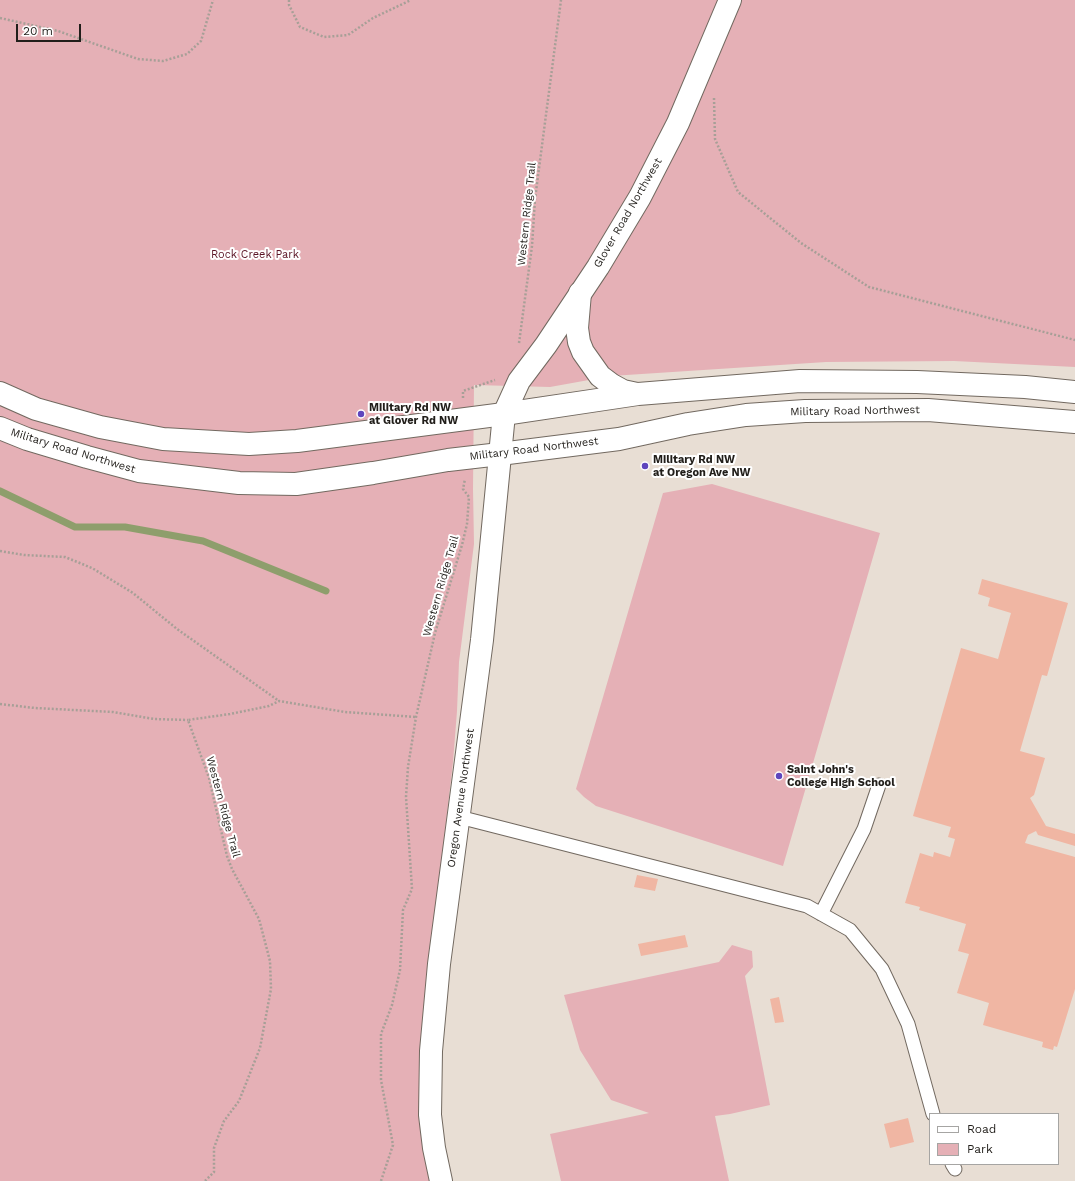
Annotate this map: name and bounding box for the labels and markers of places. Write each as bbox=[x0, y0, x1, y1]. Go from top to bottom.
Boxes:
place label: Military Rd NW at Glover Rd NW bbox=[369, 401, 458, 427]
marker: Military Rd NW at Glover Rd NW bbox=[356, 409, 366, 419]
place label: Military Rd NW at Oregon Ave NW bbox=[653, 453, 751, 479]
marker: Military Rd NW at Oregon Ave NW bbox=[640, 461, 650, 471]
place label: Saint John's College High School bbox=[787, 763, 895, 789]
marker: Saint John's College High School bbox=[774, 771, 784, 781]

